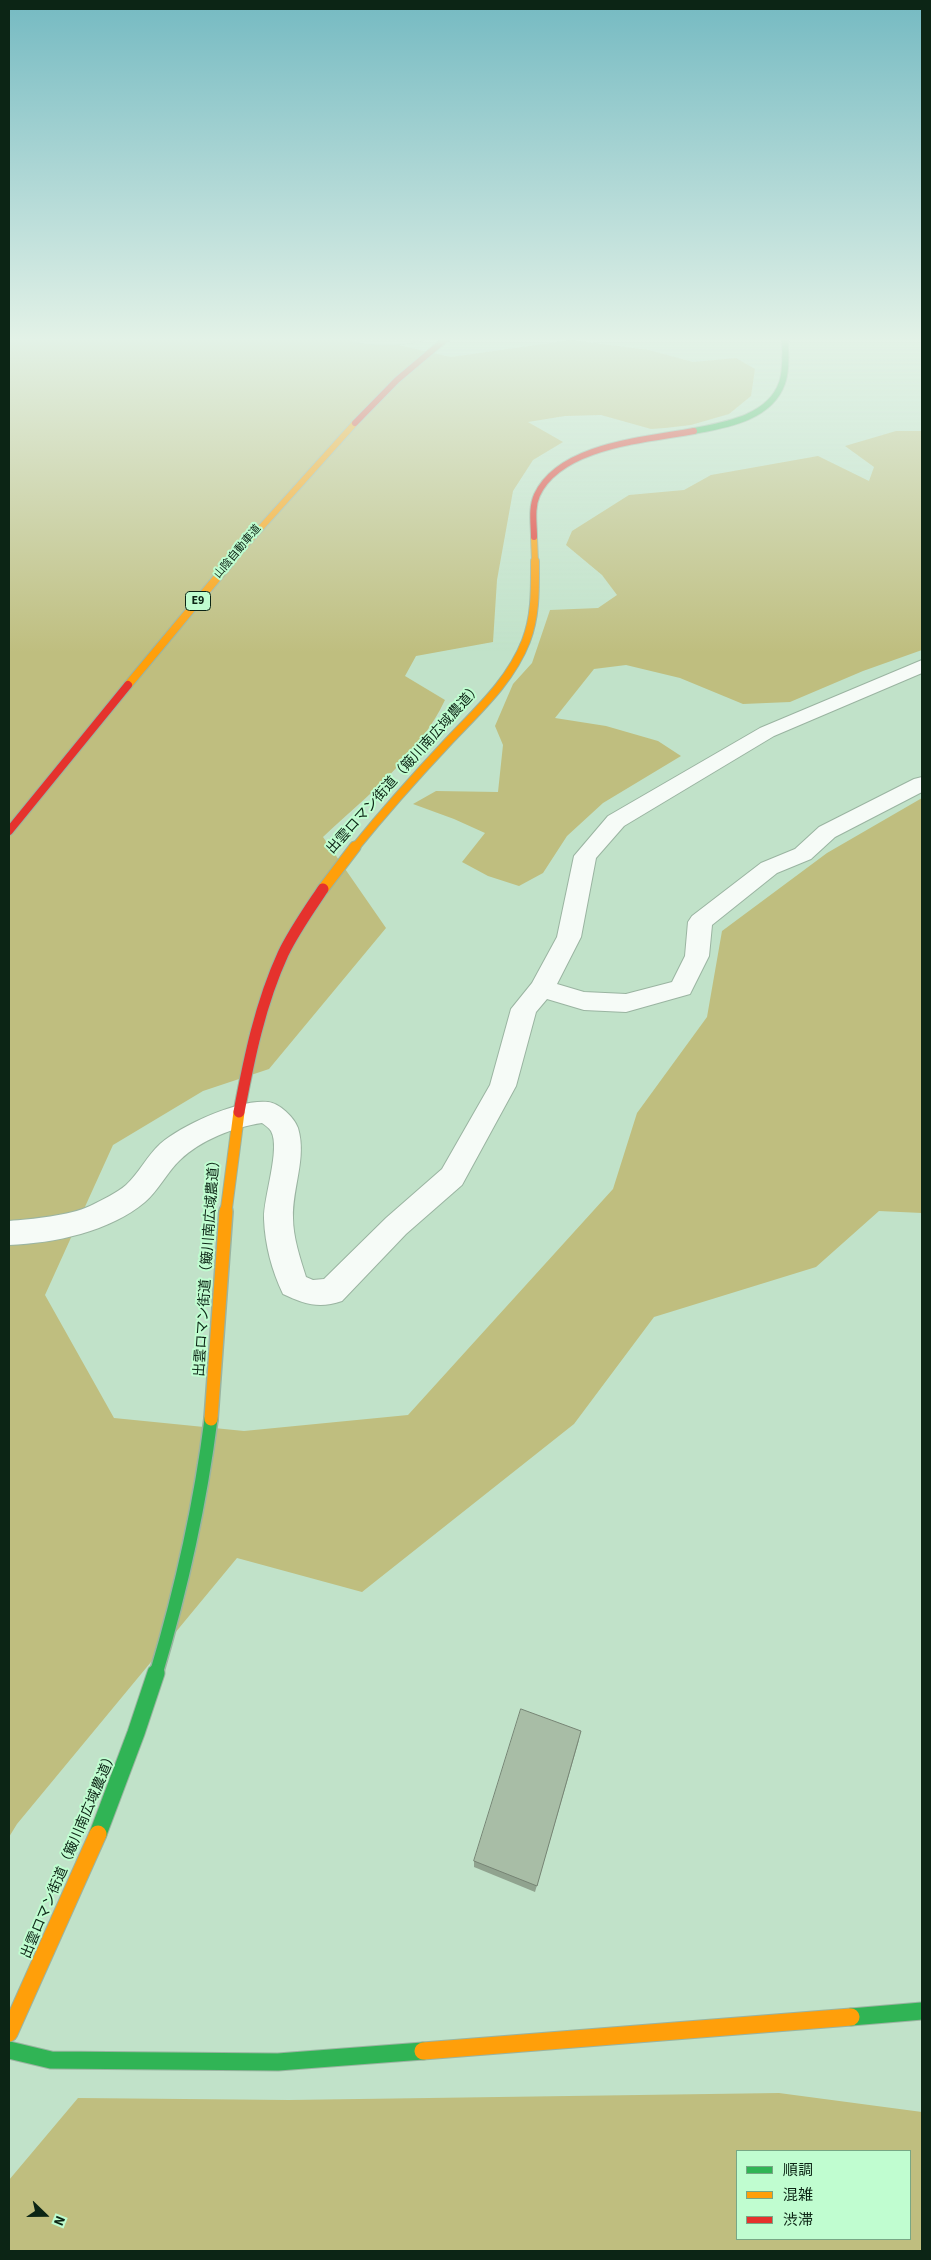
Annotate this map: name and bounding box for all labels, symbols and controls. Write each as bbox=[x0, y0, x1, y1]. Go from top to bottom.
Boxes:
street label: 山陰自動車道 bbox=[212, 522, 264, 582]
road number: E9 bbox=[186, 592, 210, 610]
street label: 出雲ロマン街道（簸川南広域農道） bbox=[324, 680, 486, 858]
street label: 出雲ロマン街道（簸川南広域農道） bbox=[192, 1153, 224, 1377]
street label: 出雲ロマン街道（簸川南広域農道） bbox=[19, 1749, 121, 1961]
legend bbox=[736, 2150, 911, 2240]
text: 順調 bbox=[783, 2160, 813, 2181]
text: 混雑 bbox=[783, 2185, 813, 2206]
north arrow bbox=[20, 2190, 70, 2240]
text: 渋滞 bbox=[783, 2210, 813, 2231]
text: N bbox=[48, 2213, 70, 2229]

